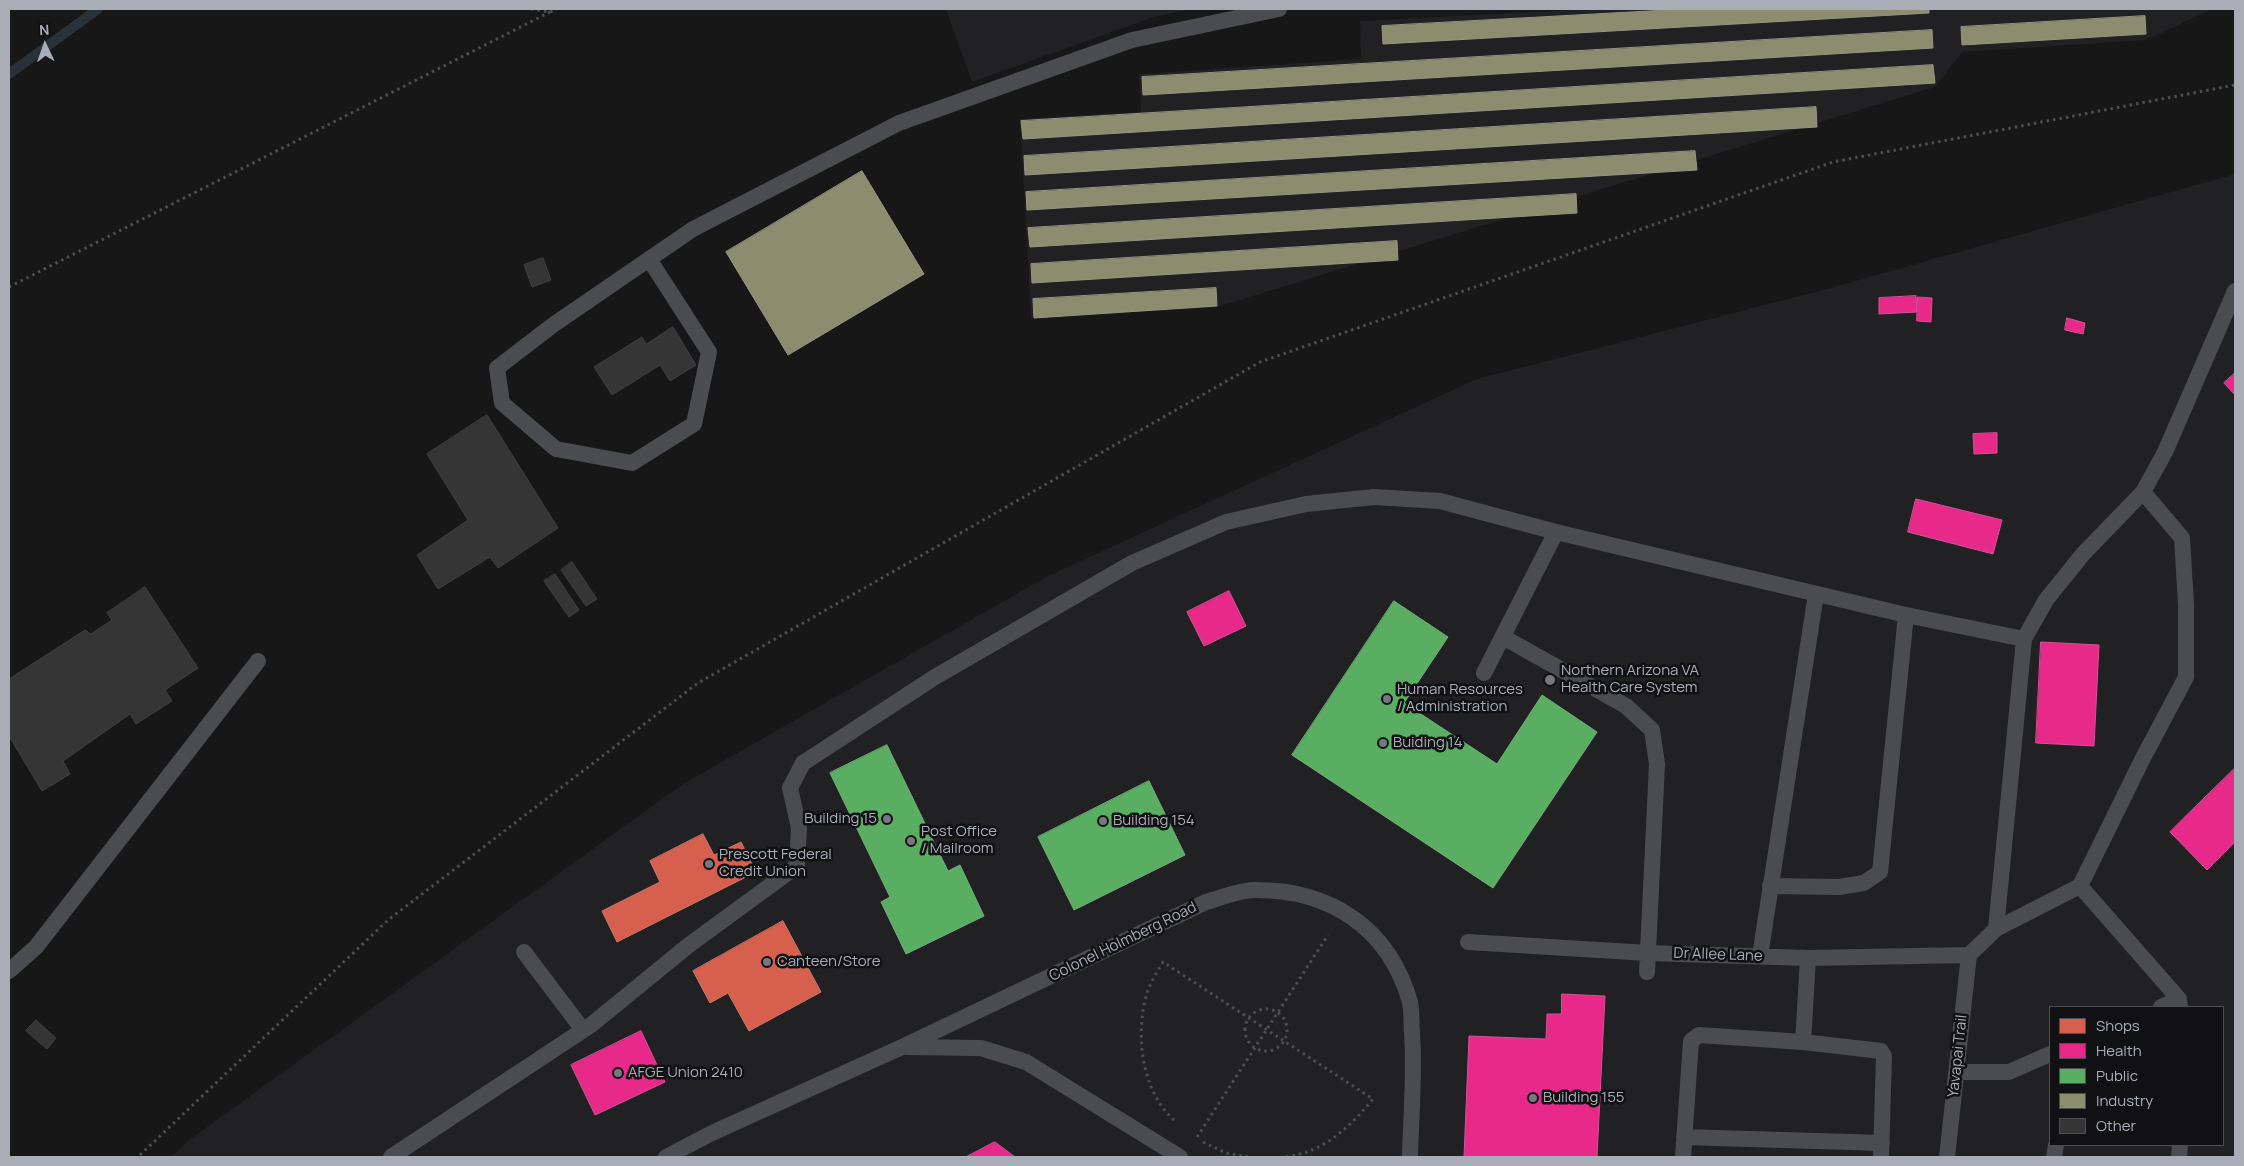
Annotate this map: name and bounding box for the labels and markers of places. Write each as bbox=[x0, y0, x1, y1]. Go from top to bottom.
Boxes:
place label: Northern Arizona VA Health Care System bbox=[1561, 662, 1699, 697]
marker: Northern Arizona VA Health Care System bbox=[1543, 673, 1557, 687]
place label: Human Resources / Administration bbox=[1397, 681, 1523, 716]
marker: Human Resources / Administration bbox=[1381, 693, 1393, 705]
place label: Buiding 14 bbox=[1393, 734, 1462, 752]
marker: Buiding 14 bbox=[1377, 737, 1389, 749]
place label: Building 15 bbox=[804, 810, 877, 828]
place label: Building 154 bbox=[1113, 812, 1195, 830]
marker: Building 15 bbox=[881, 813, 893, 825]
marker: Building 154 bbox=[1097, 815, 1109, 827]
place label: Post Office / Mailroom bbox=[921, 823, 997, 858]
marker: Post Office / Mailroom bbox=[905, 835, 917, 847]
place label: Prescott Federal Credit Union bbox=[719, 846, 832, 881]
marker: Prescott Federal Credit Union bbox=[703, 858, 715, 870]
place label: Canteen/Store bbox=[777, 953, 881, 971]
marker: Canteen/Store bbox=[761, 956, 773, 968]
place label: AFGE Union 2410 bbox=[628, 1064, 743, 1082]
marker: AFGE Union 2410 bbox=[612, 1067, 624, 1079]
place label: Building 155 bbox=[1543, 1089, 1624, 1107]
marker: Building 155 bbox=[1527, 1092, 1539, 1104]

